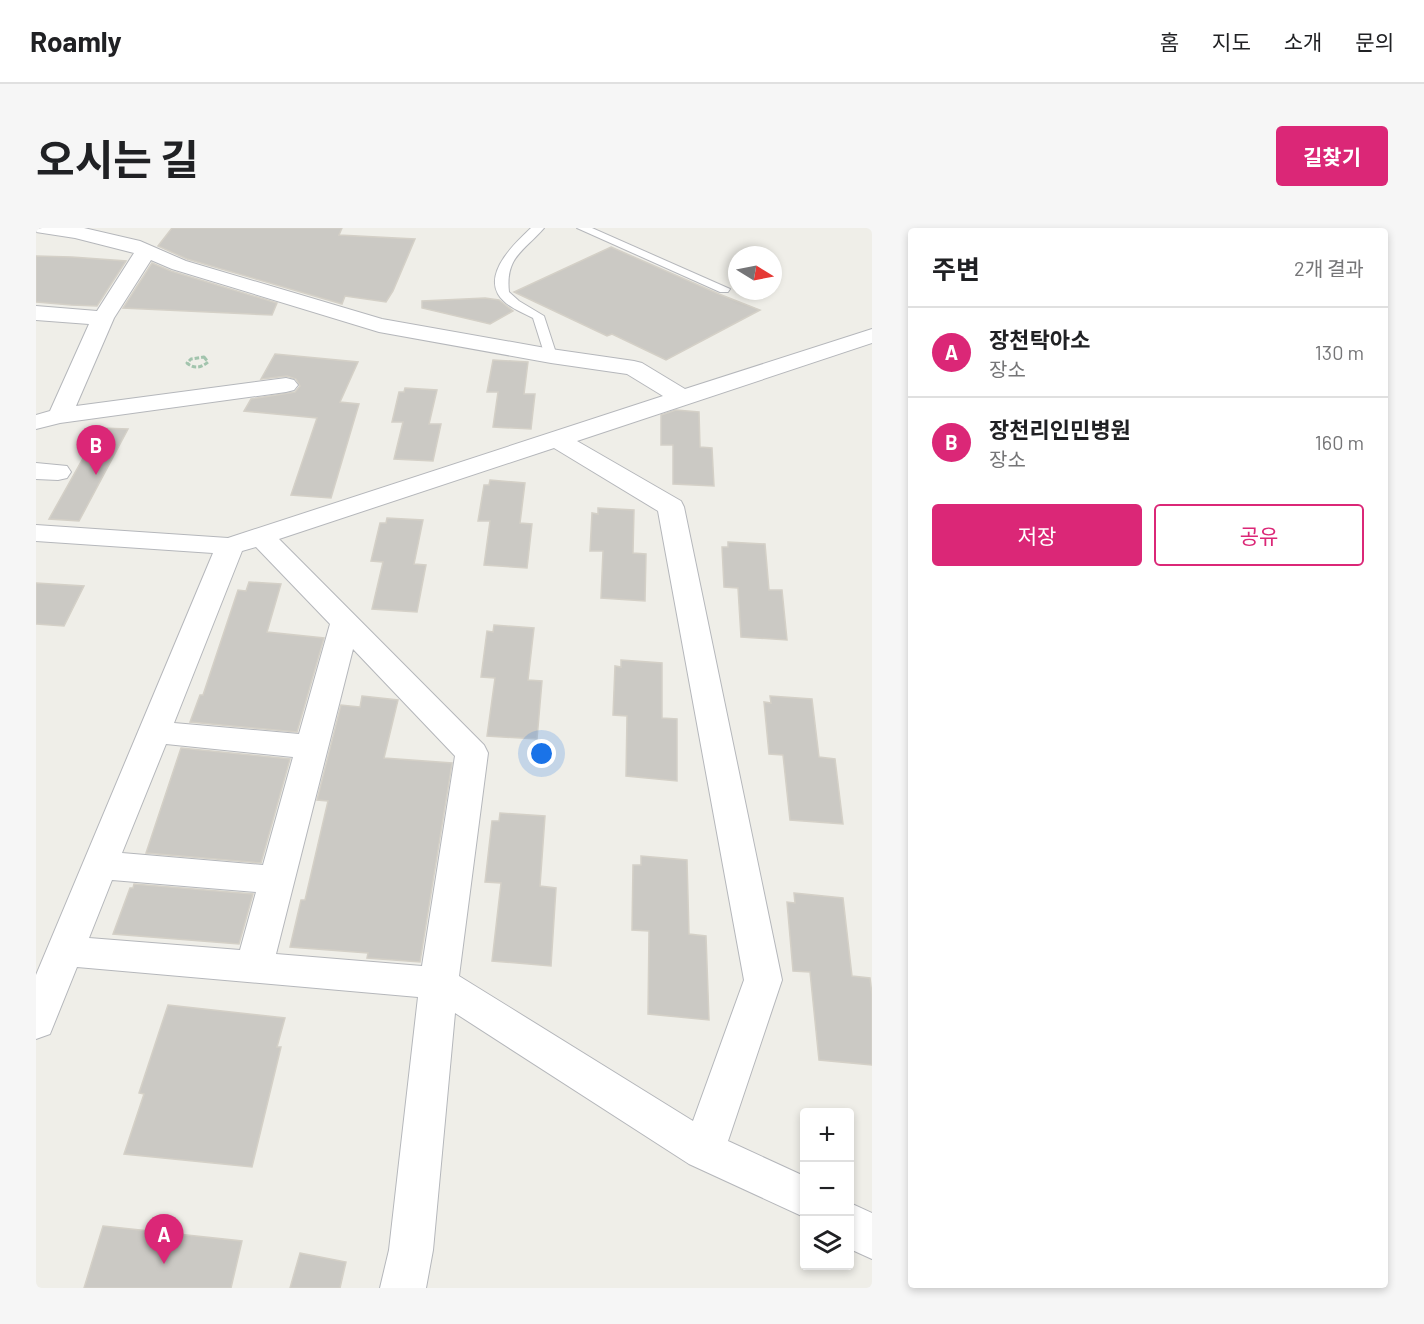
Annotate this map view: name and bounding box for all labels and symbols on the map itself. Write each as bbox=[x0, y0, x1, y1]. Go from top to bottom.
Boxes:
north arrow bbox=[728, 246, 782, 300]
pin: B bbox=[76, 426, 116, 475]
your location bbox=[527, 739, 556, 768]
pin: A bbox=[144, 1214, 184, 1264]

